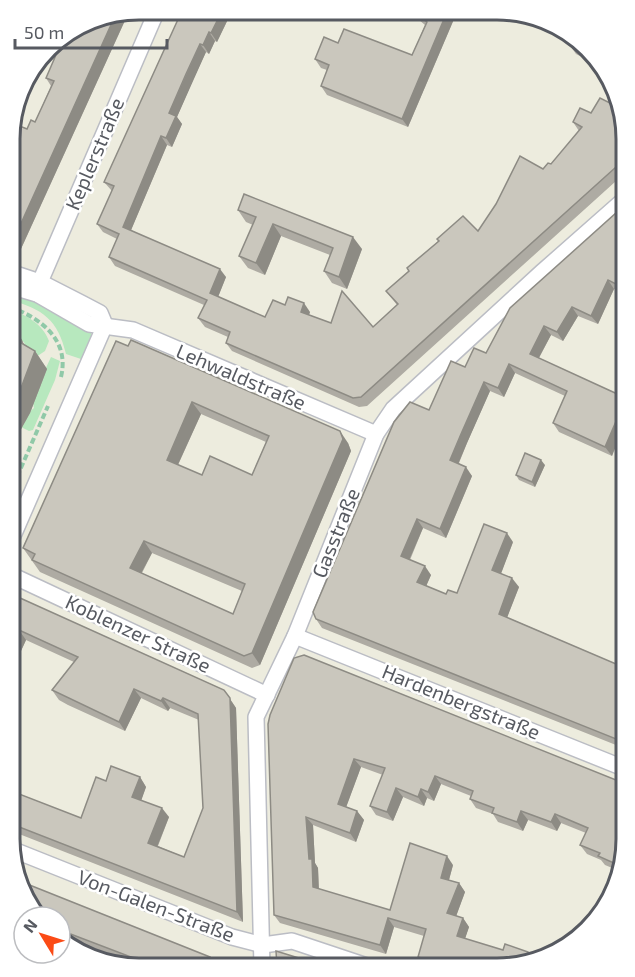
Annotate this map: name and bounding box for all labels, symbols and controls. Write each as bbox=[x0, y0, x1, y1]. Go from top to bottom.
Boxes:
scale bar bbox=[15, 12, 166, 50]
text: 50 m bbox=[24, 21, 64, 43]
street label: Keplerstraße bbox=[60, 94, 128, 213]
street label: Lehwaldstraße bbox=[173, 338, 310, 414]
street label: Gasstraße bbox=[306, 484, 364, 581]
street label: Koblenzer Straße bbox=[62, 589, 215, 677]
street label: Hardenbergstraße bbox=[379, 658, 544, 744]
street label: Von-Galen-Straße bbox=[75, 864, 238, 946]
north arrow bbox=[12, 905, 72, 965]
text: N bbox=[19, 915, 41, 936]

